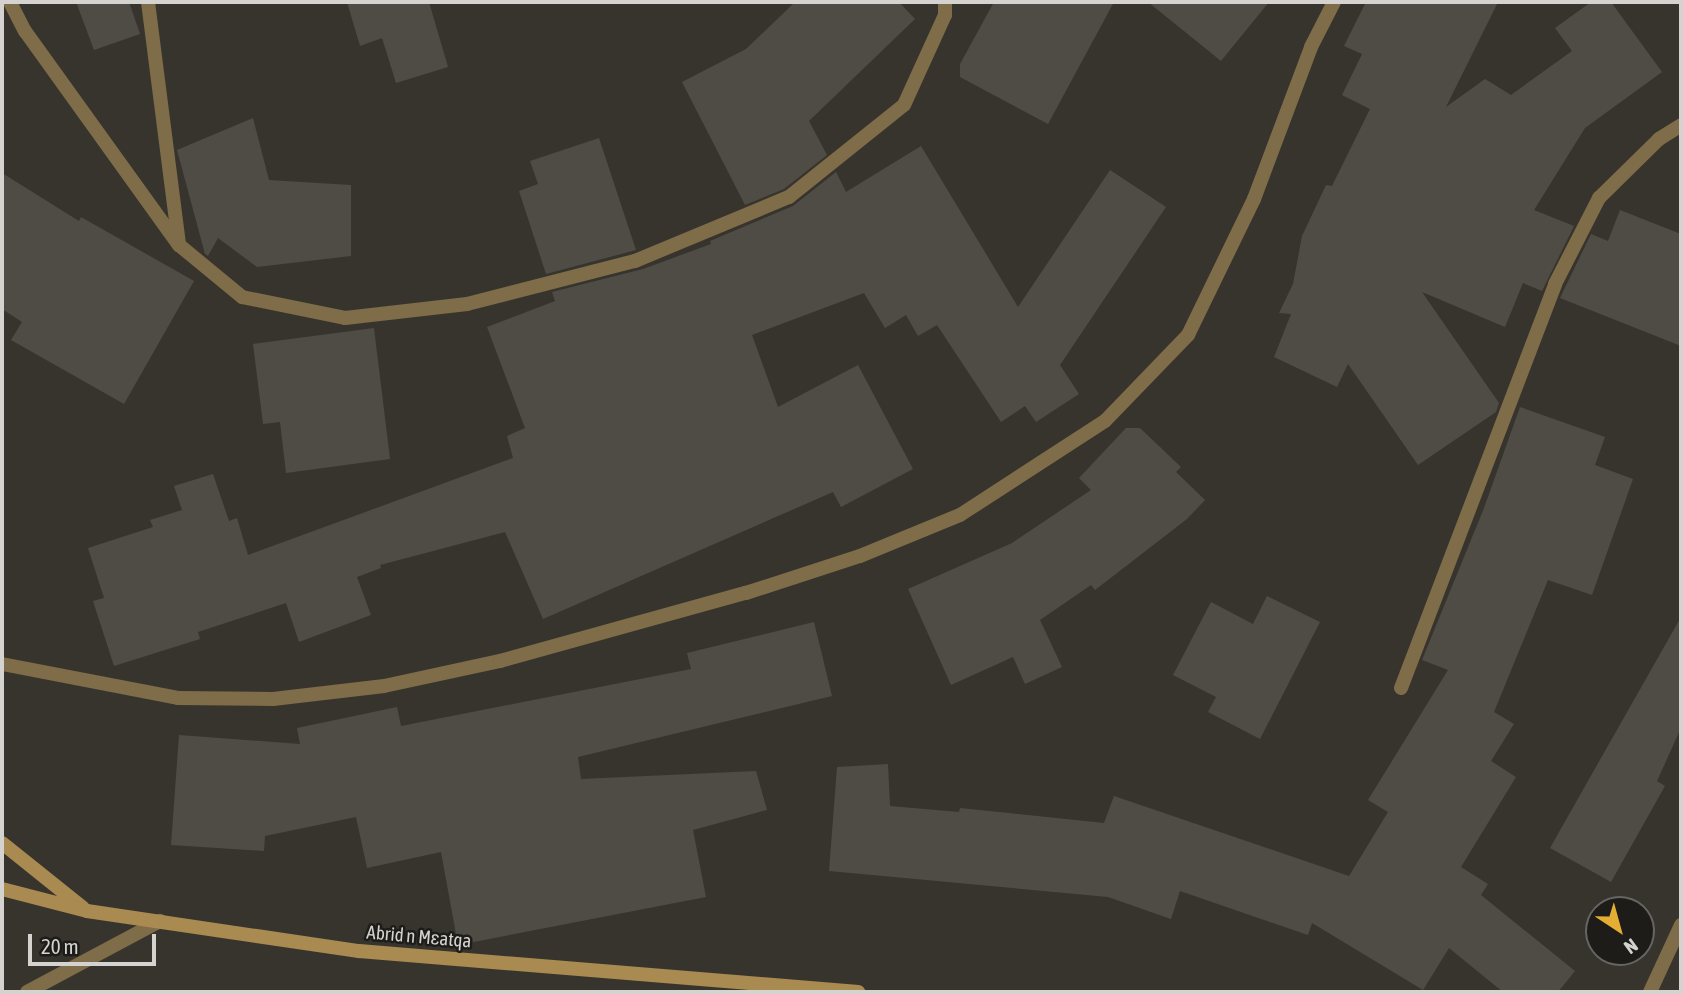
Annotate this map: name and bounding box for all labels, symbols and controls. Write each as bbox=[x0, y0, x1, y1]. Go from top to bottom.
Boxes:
north arrow bbox=[1585, 896, 1655, 966]
scale bar bbox=[32, 920, 159, 964]
street label: Abrid n Mɛatqa bbox=[366, 921, 472, 953]
text: 20 m bbox=[41, 934, 79, 958]
text: N bbox=[1620, 934, 1642, 959]

